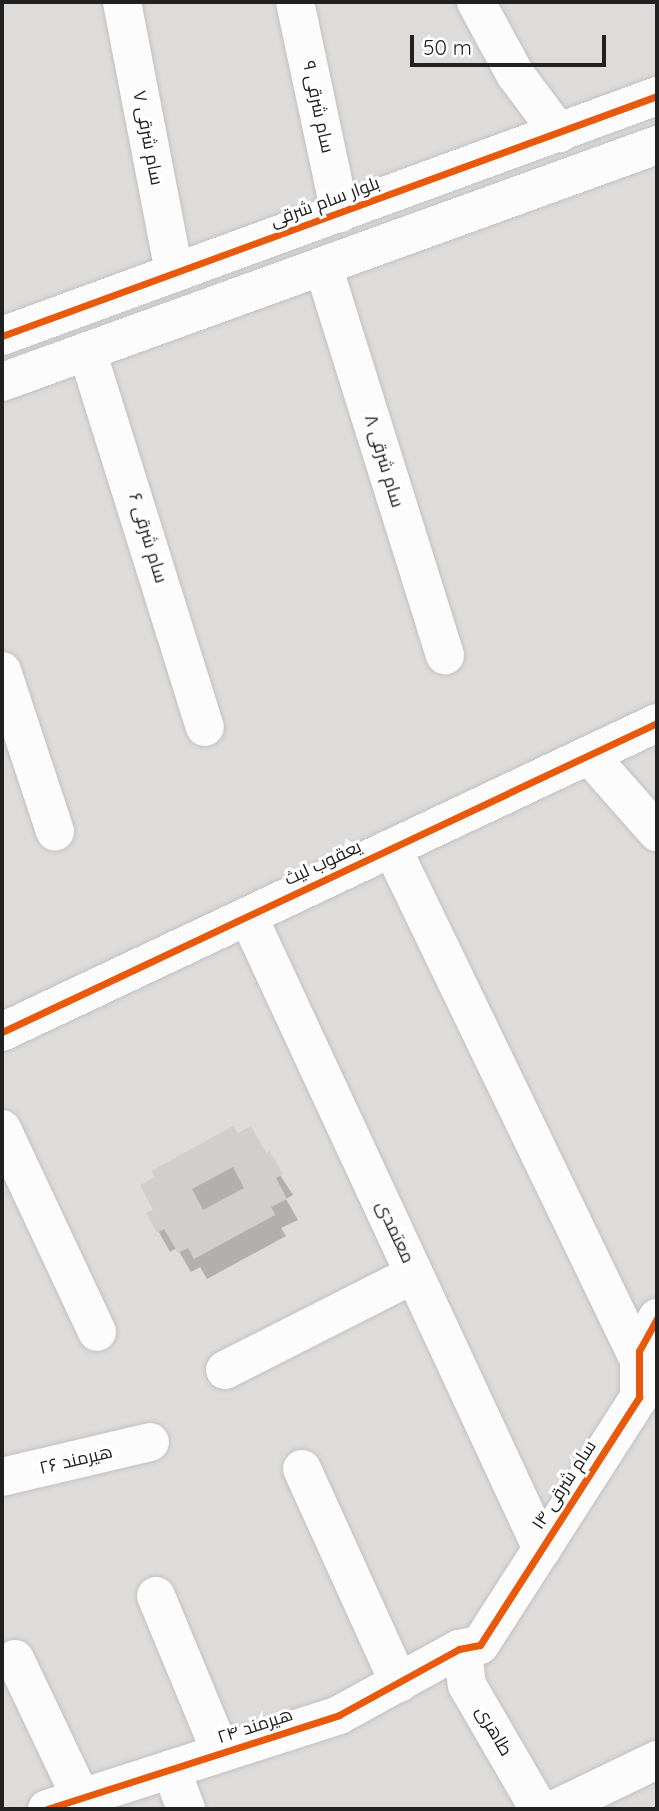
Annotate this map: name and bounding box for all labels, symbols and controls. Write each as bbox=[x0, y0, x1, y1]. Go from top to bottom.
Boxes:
scale bar bbox=[414, 21, 610, 65]
text: 50 m bbox=[423, 34, 472, 60]
street label: سام شرقی ۹ bbox=[298, 59, 338, 155]
street label: سام شرقی ۷ bbox=[128, 89, 168, 187]
street label: بلوار سام شرقی bbox=[267, 172, 383, 232]
street label: سام شرقی ۸ bbox=[360, 412, 408, 510]
street label: سام شرقی ۶ bbox=[124, 490, 172, 586]
street label: یعقوب لیث bbox=[281, 836, 365, 890]
street label: معتمدی bbox=[371, 1197, 419, 1267]
street label: سام شرقی ۱۴ bbox=[527, 1436, 601, 1534]
street label: هیرمند ۲۶ bbox=[37, 1441, 115, 1479]
street label: طاهری bbox=[471, 1702, 517, 1760]
street label: هیرمند ۲۴ bbox=[215, 1704, 295, 1748]

